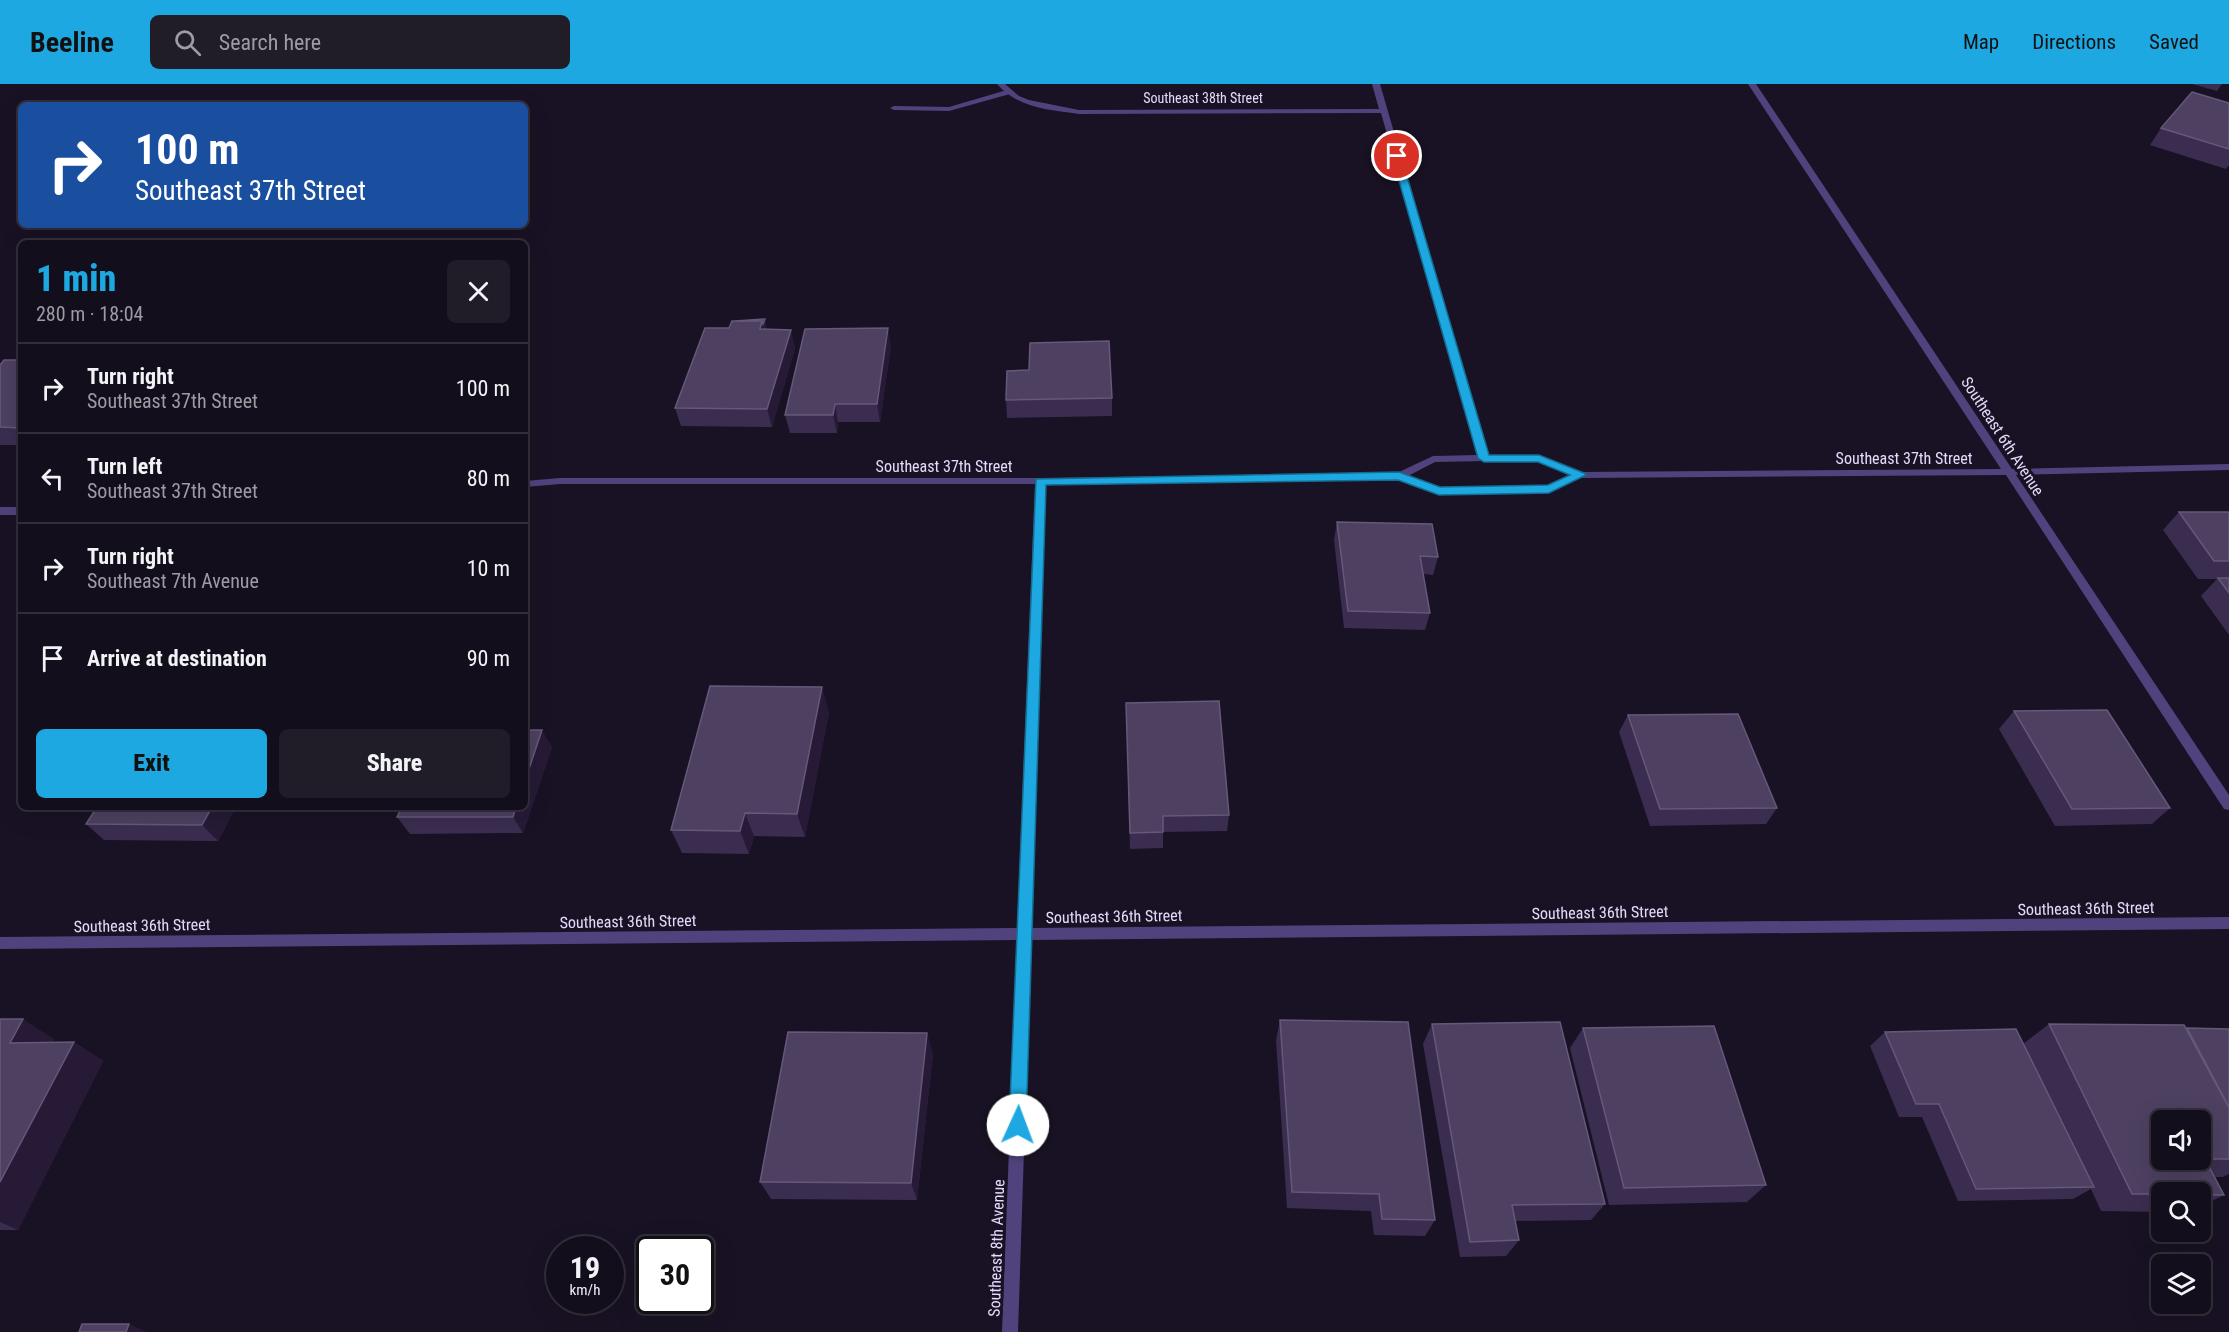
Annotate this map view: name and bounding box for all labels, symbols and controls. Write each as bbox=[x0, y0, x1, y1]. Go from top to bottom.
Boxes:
search box bbox=[150, 15, 570, 69]
text: Beeline bbox=[30, 26, 114, 59]
icon: search bbox=[171, 26, 204, 59]
text: Search here bbox=[219, 30, 321, 55]
text: Map bbox=[1963, 30, 1999, 54]
text: Directions bbox=[2032, 30, 2116, 54]
text: Saved bbox=[2149, 30, 2199, 54]
street label: Southeast 38th Street bbox=[1143, 90, 1263, 106]
text: 100 m bbox=[135, 125, 240, 174]
icon: right bbox=[36, 126, 114, 204]
pin bbox=[1371, 130, 1422, 181]
icon: arrive bbox=[1380, 139, 1413, 172]
text: Southeast 37th Street bbox=[135, 175, 366, 207]
text: 1 min bbox=[36, 258, 116, 300]
button: close bbox=[447, 260, 510, 323]
text: 280 m · 18:04 bbox=[36, 302, 143, 326]
text: Turn right bbox=[87, 364, 174, 389]
icon: right bbox=[36, 372, 69, 405]
street label: Southeast 6th Avenue bbox=[1957, 373, 2048, 499]
text: 100 m bbox=[456, 376, 510, 401]
text: Southeast 37th Street bbox=[87, 389, 258, 413]
street label: Southeast 37th Street bbox=[1836, 449, 1973, 468]
text: Turn left bbox=[87, 454, 162, 479]
street label: Southeast 37th Street bbox=[876, 457, 1013, 476]
icon: left bbox=[36, 462, 69, 495]
text: 80 m bbox=[467, 466, 510, 491]
text: Southeast 37th Street bbox=[87, 479, 258, 503]
text: Turn right bbox=[87, 544, 174, 569]
icon: right bbox=[36, 552, 69, 585]
text: 10 m bbox=[467, 556, 510, 581]
text: Southeast 7th Avenue bbox=[87, 569, 259, 593]
icon: arrive bbox=[36, 642, 69, 675]
text: Arrive at destination bbox=[87, 646, 267, 671]
text: 90 m bbox=[467, 646, 510, 671]
button: Exit bbox=[36, 729, 267, 798]
button: Share bbox=[279, 729, 510, 798]
street label: Southeast 36th Street bbox=[2017, 898, 2155, 919]
street label: Southeast 36th Street bbox=[1531, 902, 1669, 923]
street label: Southeast 36th Street bbox=[1045, 906, 1183, 927]
street label: Southeast 36th Street bbox=[559, 911, 697, 932]
street label: Southeast 36th Street bbox=[73, 915, 211, 936]
position arrow bbox=[986, 1093, 1050, 1157]
map controls bbox=[2151, 1110, 2211, 1314]
button: sound bbox=[2151, 1110, 2211, 1170]
street label: Southeast 8th Avenue bbox=[985, 1179, 1008, 1317]
button: search bbox=[2151, 1182, 2211, 1242]
speed limit sign: 30 bbox=[636, 1236, 714, 1314]
text: 19 bbox=[570, 1250, 600, 1285]
button: layers bbox=[2151, 1254, 2211, 1314]
text: km/h bbox=[570, 1281, 600, 1299]

